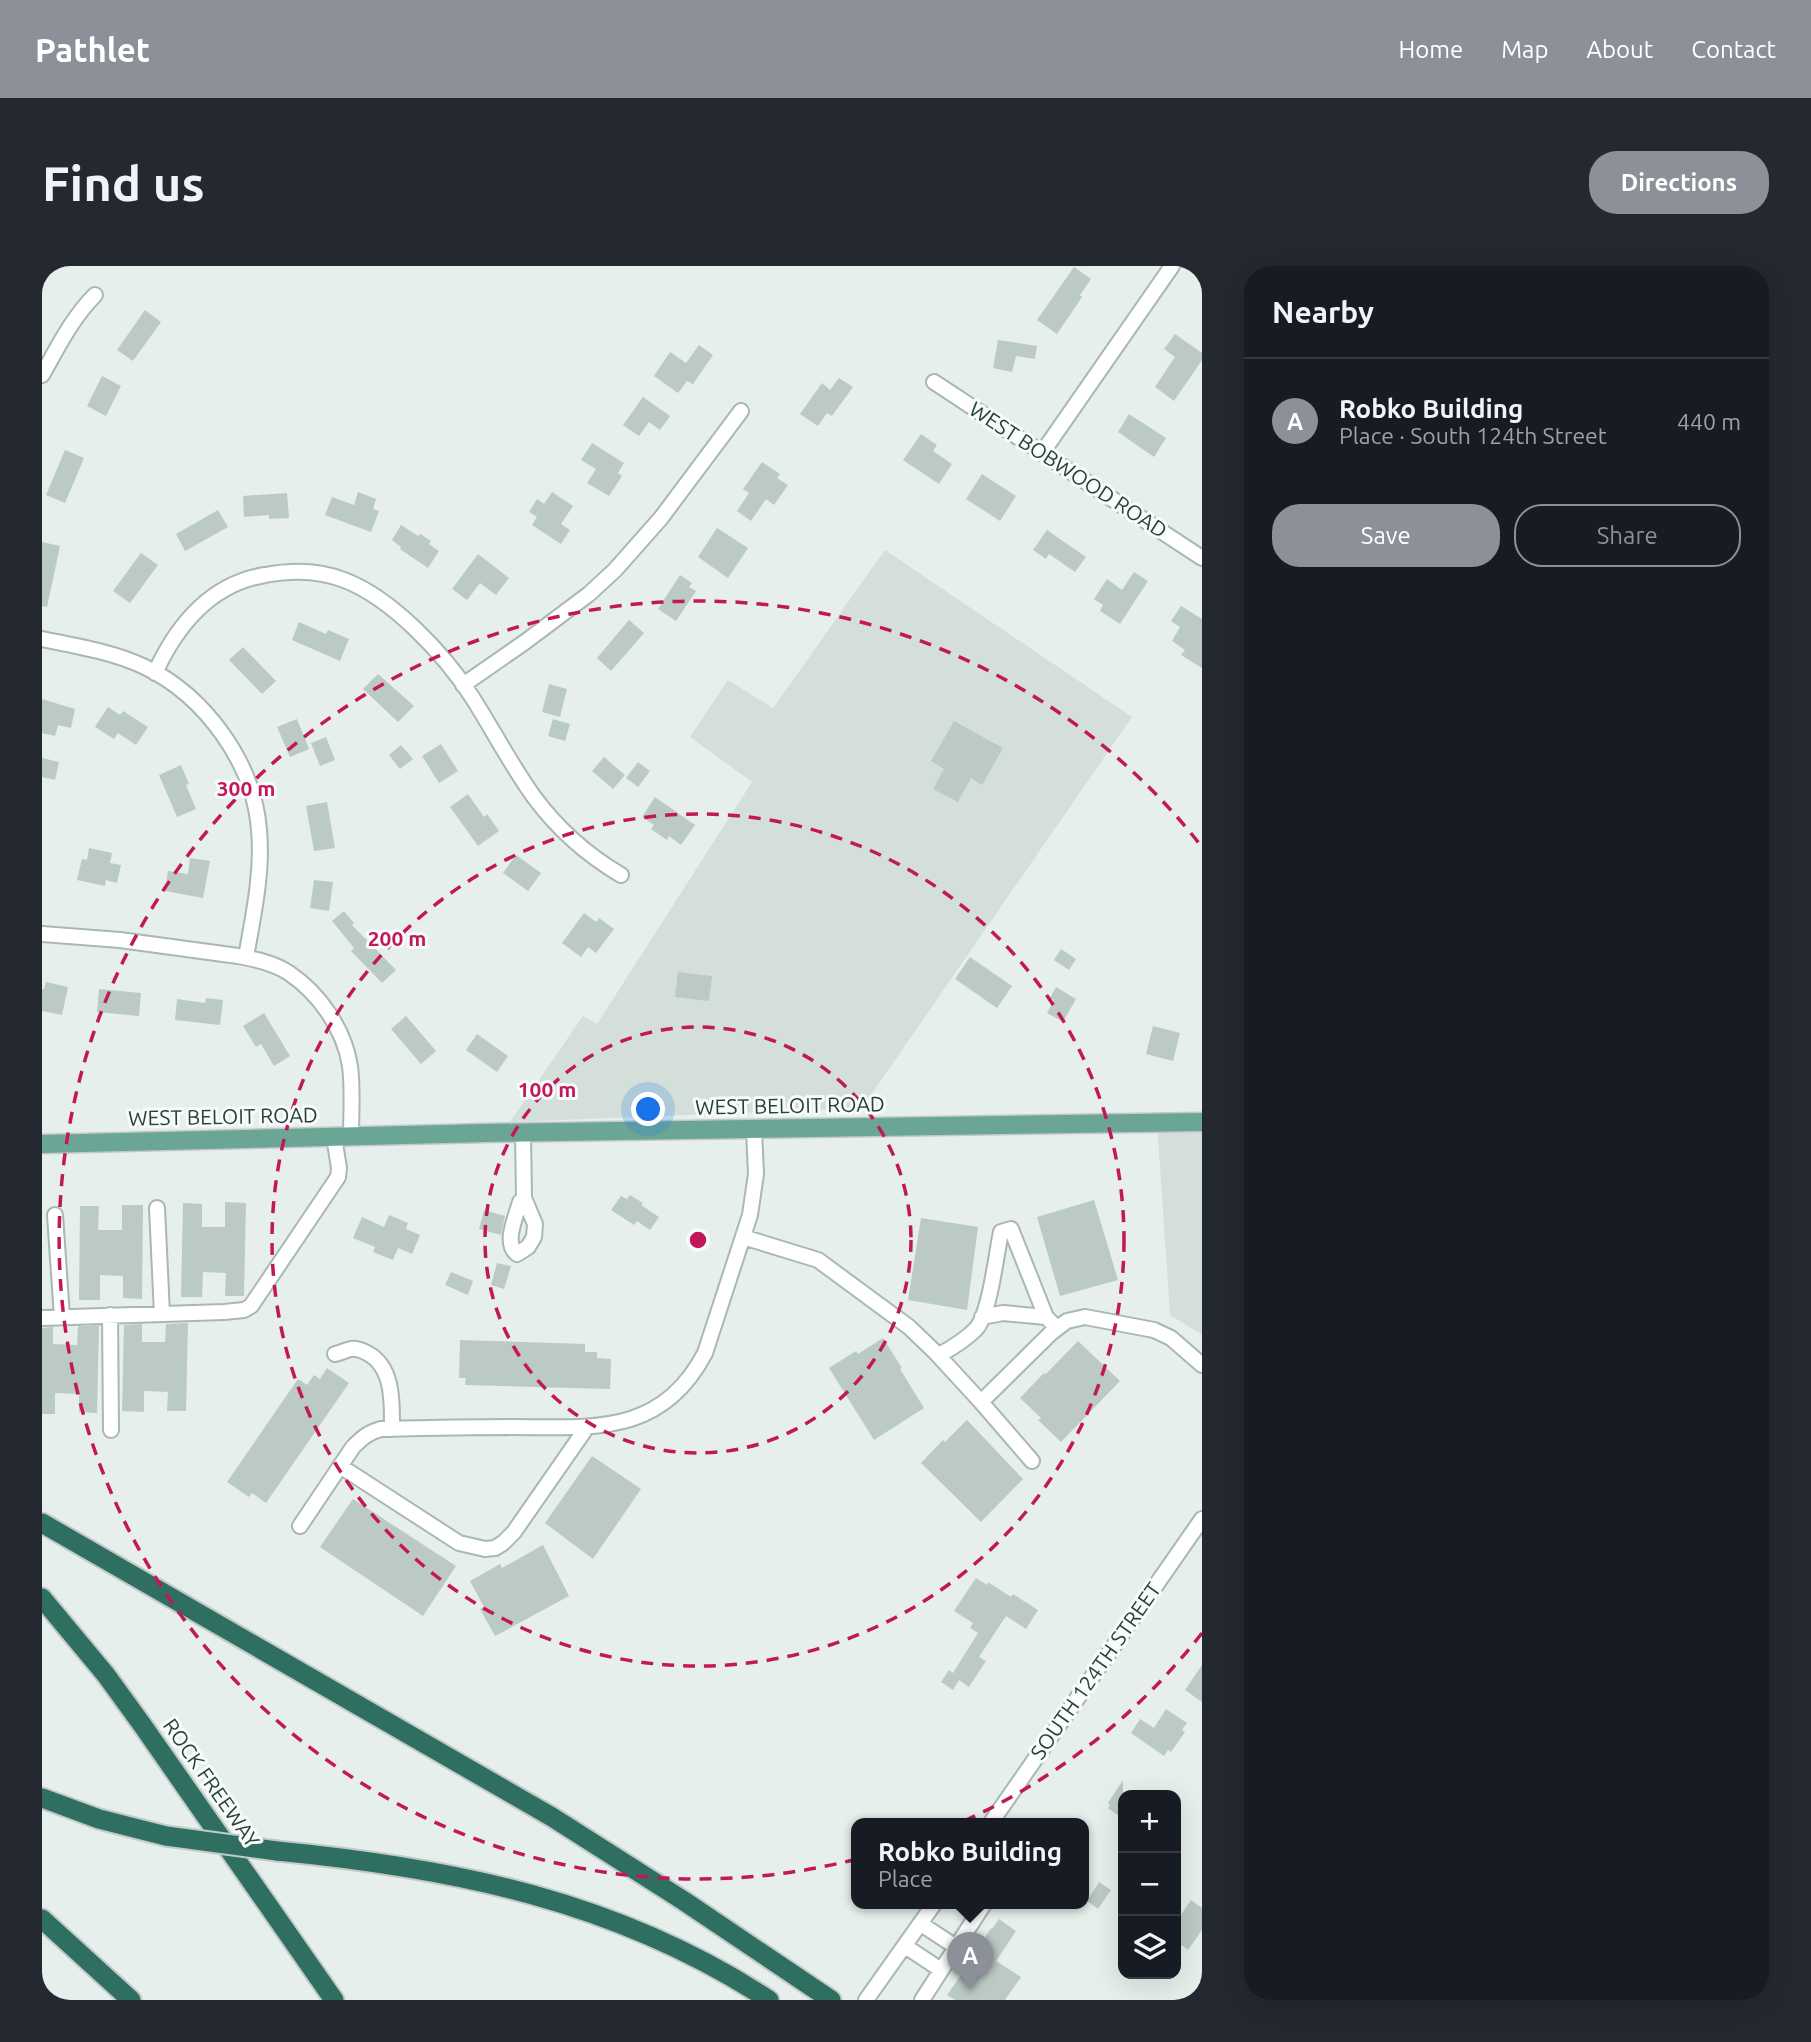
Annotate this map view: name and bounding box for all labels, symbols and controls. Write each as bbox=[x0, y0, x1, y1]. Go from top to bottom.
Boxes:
text: Pathlet bbox=[35, 31, 150, 68]
text: Home bbox=[1398, 36, 1463, 63]
text: Map bbox=[1501, 36, 1548, 63]
text: About bbox=[1586, 36, 1653, 63]
text: Contact bbox=[1691, 36, 1776, 63]
button: Directions bbox=[1589, 151, 1769, 214]
text: Find us bbox=[42, 155, 205, 210]
text: Nearby bbox=[1272, 295, 1374, 329]
text: Robko Building bbox=[1339, 394, 1523, 423]
street label: WEST BOBWOOD ROAD bbox=[965, 396, 1172, 542]
text: A bbox=[1287, 409, 1303, 434]
text: 440 m bbox=[1677, 409, 1741, 434]
text: Place · South 124th Street bbox=[1339, 423, 1607, 448]
button: Save bbox=[1272, 504, 1500, 567]
button: Share bbox=[1514, 504, 1741, 567]
text: 300 m bbox=[217, 776, 275, 800]
text: 200 m bbox=[368, 926, 426, 950]
text: 100 m bbox=[518, 1077, 576, 1101]
street label: WEST BELOIT ROAD bbox=[695, 1091, 885, 1119]
your location bbox=[631, 1092, 665, 1126]
street label: WEST BELOIT ROAD bbox=[128, 1102, 318, 1130]
centre of rings bbox=[686, 1228, 710, 1252]
street label: SOUTH 124TH STREET bbox=[1025, 1577, 1166, 1763]
street label: ROCK FREEWAY bbox=[159, 1714, 265, 1851]
map controls bbox=[1118, 1790, 1181, 1979]
button: + bbox=[1118, 1790, 1181, 1853]
popup bbox=[851, 1818, 1089, 1909]
text: Robko Building bbox=[878, 1837, 1062, 1866]
button: − bbox=[1118, 1853, 1181, 1916]
text: Place bbox=[878, 1866, 933, 1891]
button: layers bbox=[1118, 1916, 1181, 1979]
pin: A bbox=[947, 1932, 993, 1990]

